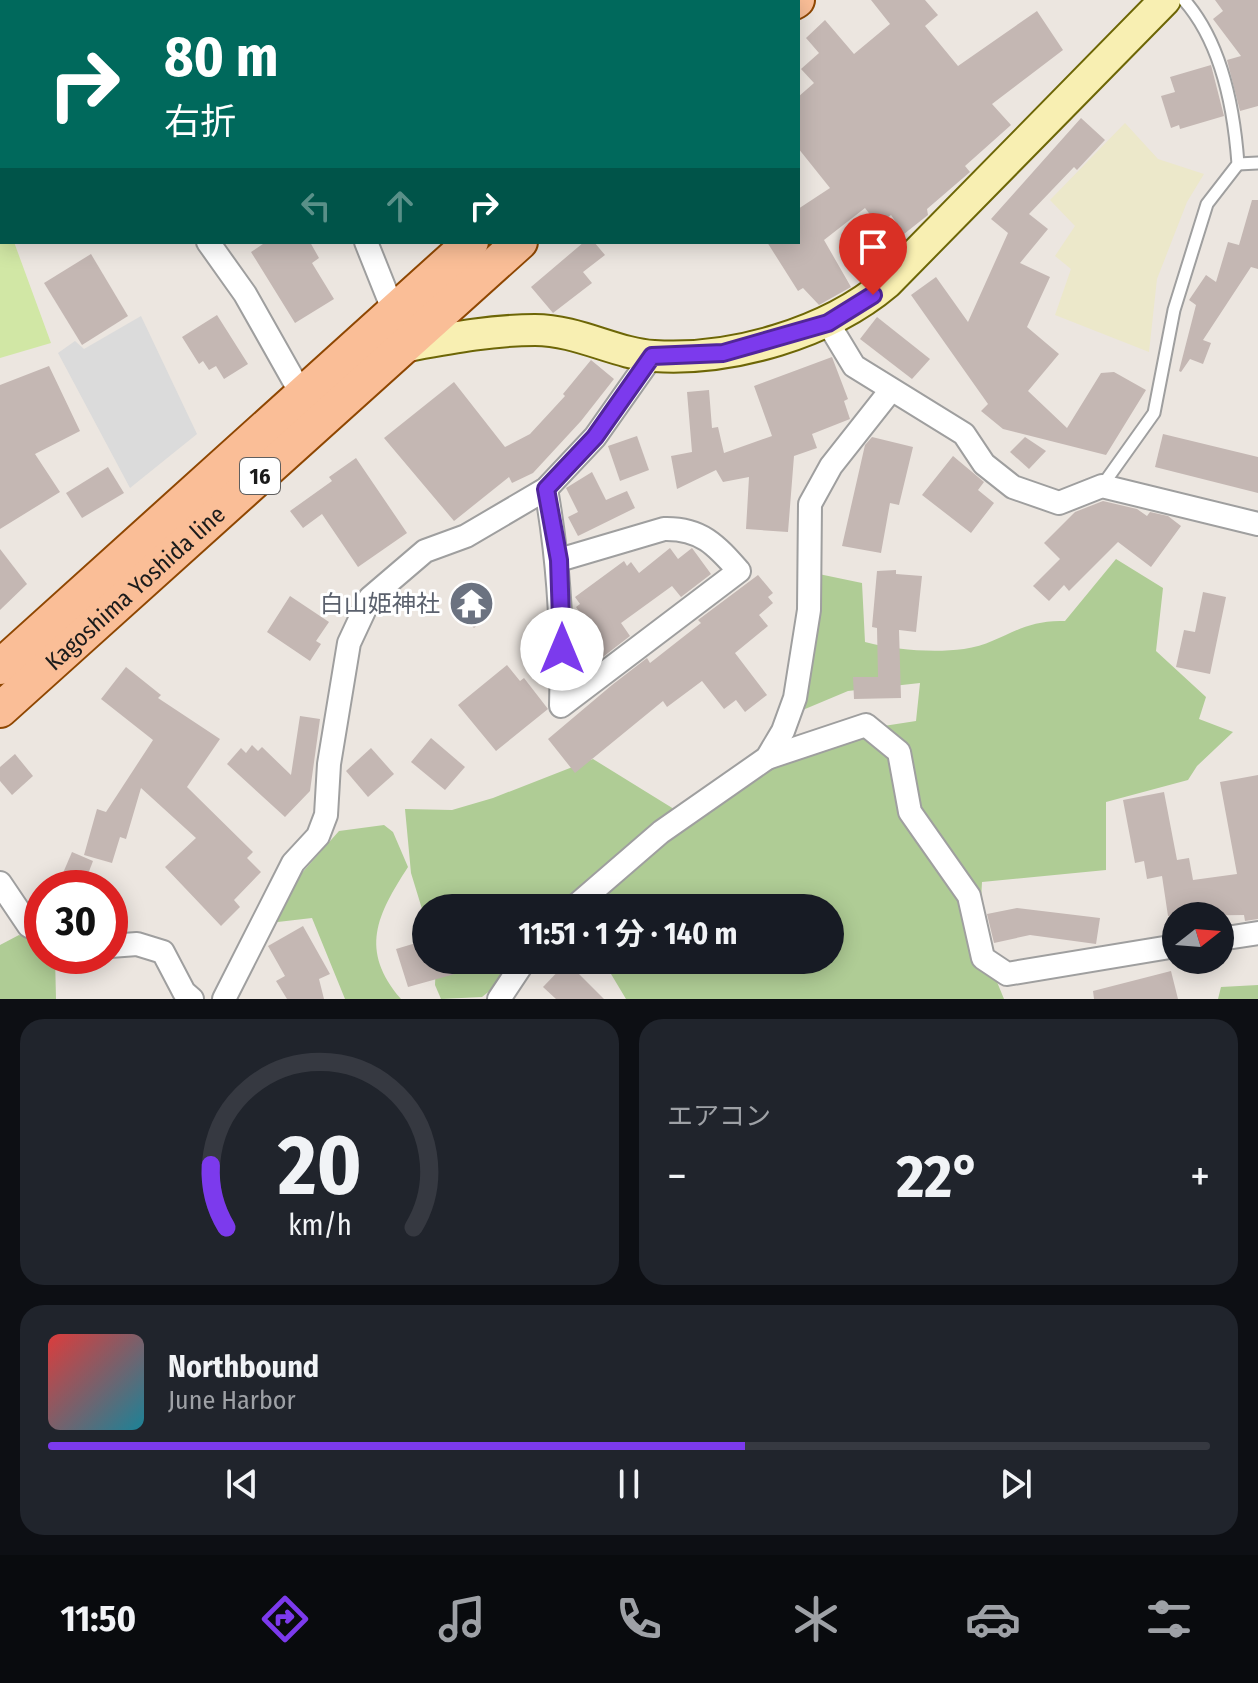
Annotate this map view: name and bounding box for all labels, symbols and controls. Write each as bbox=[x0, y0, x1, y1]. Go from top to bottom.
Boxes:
text: 80 m bbox=[164, 24, 279, 91]
icon: right bbox=[32, 32, 136, 136]
text: 右折 bbox=[164, 100, 236, 144]
icon: left bbox=[294, 184, 338, 228]
icon: ahead bbox=[378, 184, 422, 228]
icon: right bbox=[462, 184, 506, 228]
pin bbox=[839, 213, 907, 295]
icon: arrive bbox=[851, 225, 895, 269]
road number: 16 bbox=[240, 458, 280, 494]
street label: Kagoshima Yoshida line bbox=[40, 500, 231, 676]
temple icon: 白山姫神社 bbox=[447, 580, 495, 628]
place label: 白山姫神社 bbox=[320, 590, 440, 618]
position arrow bbox=[520, 607, 604, 691]
speed limit sign: 30 bbox=[24, 870, 128, 974]
north arrow bbox=[1162, 902, 1234, 974]
map controls bbox=[1162, 902, 1234, 974]
text: 11:51 · 1 分 · 140 m bbox=[519, 916, 738, 952]
text: エアコン bbox=[667, 1101, 771, 1132]
text: 20 bbox=[277, 1116, 361, 1216]
text: 22° bbox=[897, 1141, 980, 1213]
text: − bbox=[667, 1150, 687, 1203]
text: + bbox=[1190, 1150, 1210, 1203]
text: km/h bbox=[288, 1208, 351, 1243]
text: Northbound bbox=[168, 1349, 319, 1385]
text: June Harbor bbox=[168, 1385, 296, 1416]
icon: previous bbox=[220, 1462, 264, 1506]
icon: pause bbox=[607, 1462, 651, 1506]
icon: next bbox=[994, 1462, 1038, 1506]
icon: directions bbox=[257, 1591, 313, 1647]
icon: music bbox=[434, 1591, 490, 1647]
icon: phone bbox=[611, 1591, 667, 1647]
icon: climate bbox=[788, 1591, 844, 1647]
icon: car bbox=[965, 1591, 1021, 1647]
icon: filters bbox=[1141, 1591, 1197, 1647]
text: 11:50 bbox=[60, 1597, 136, 1641]

